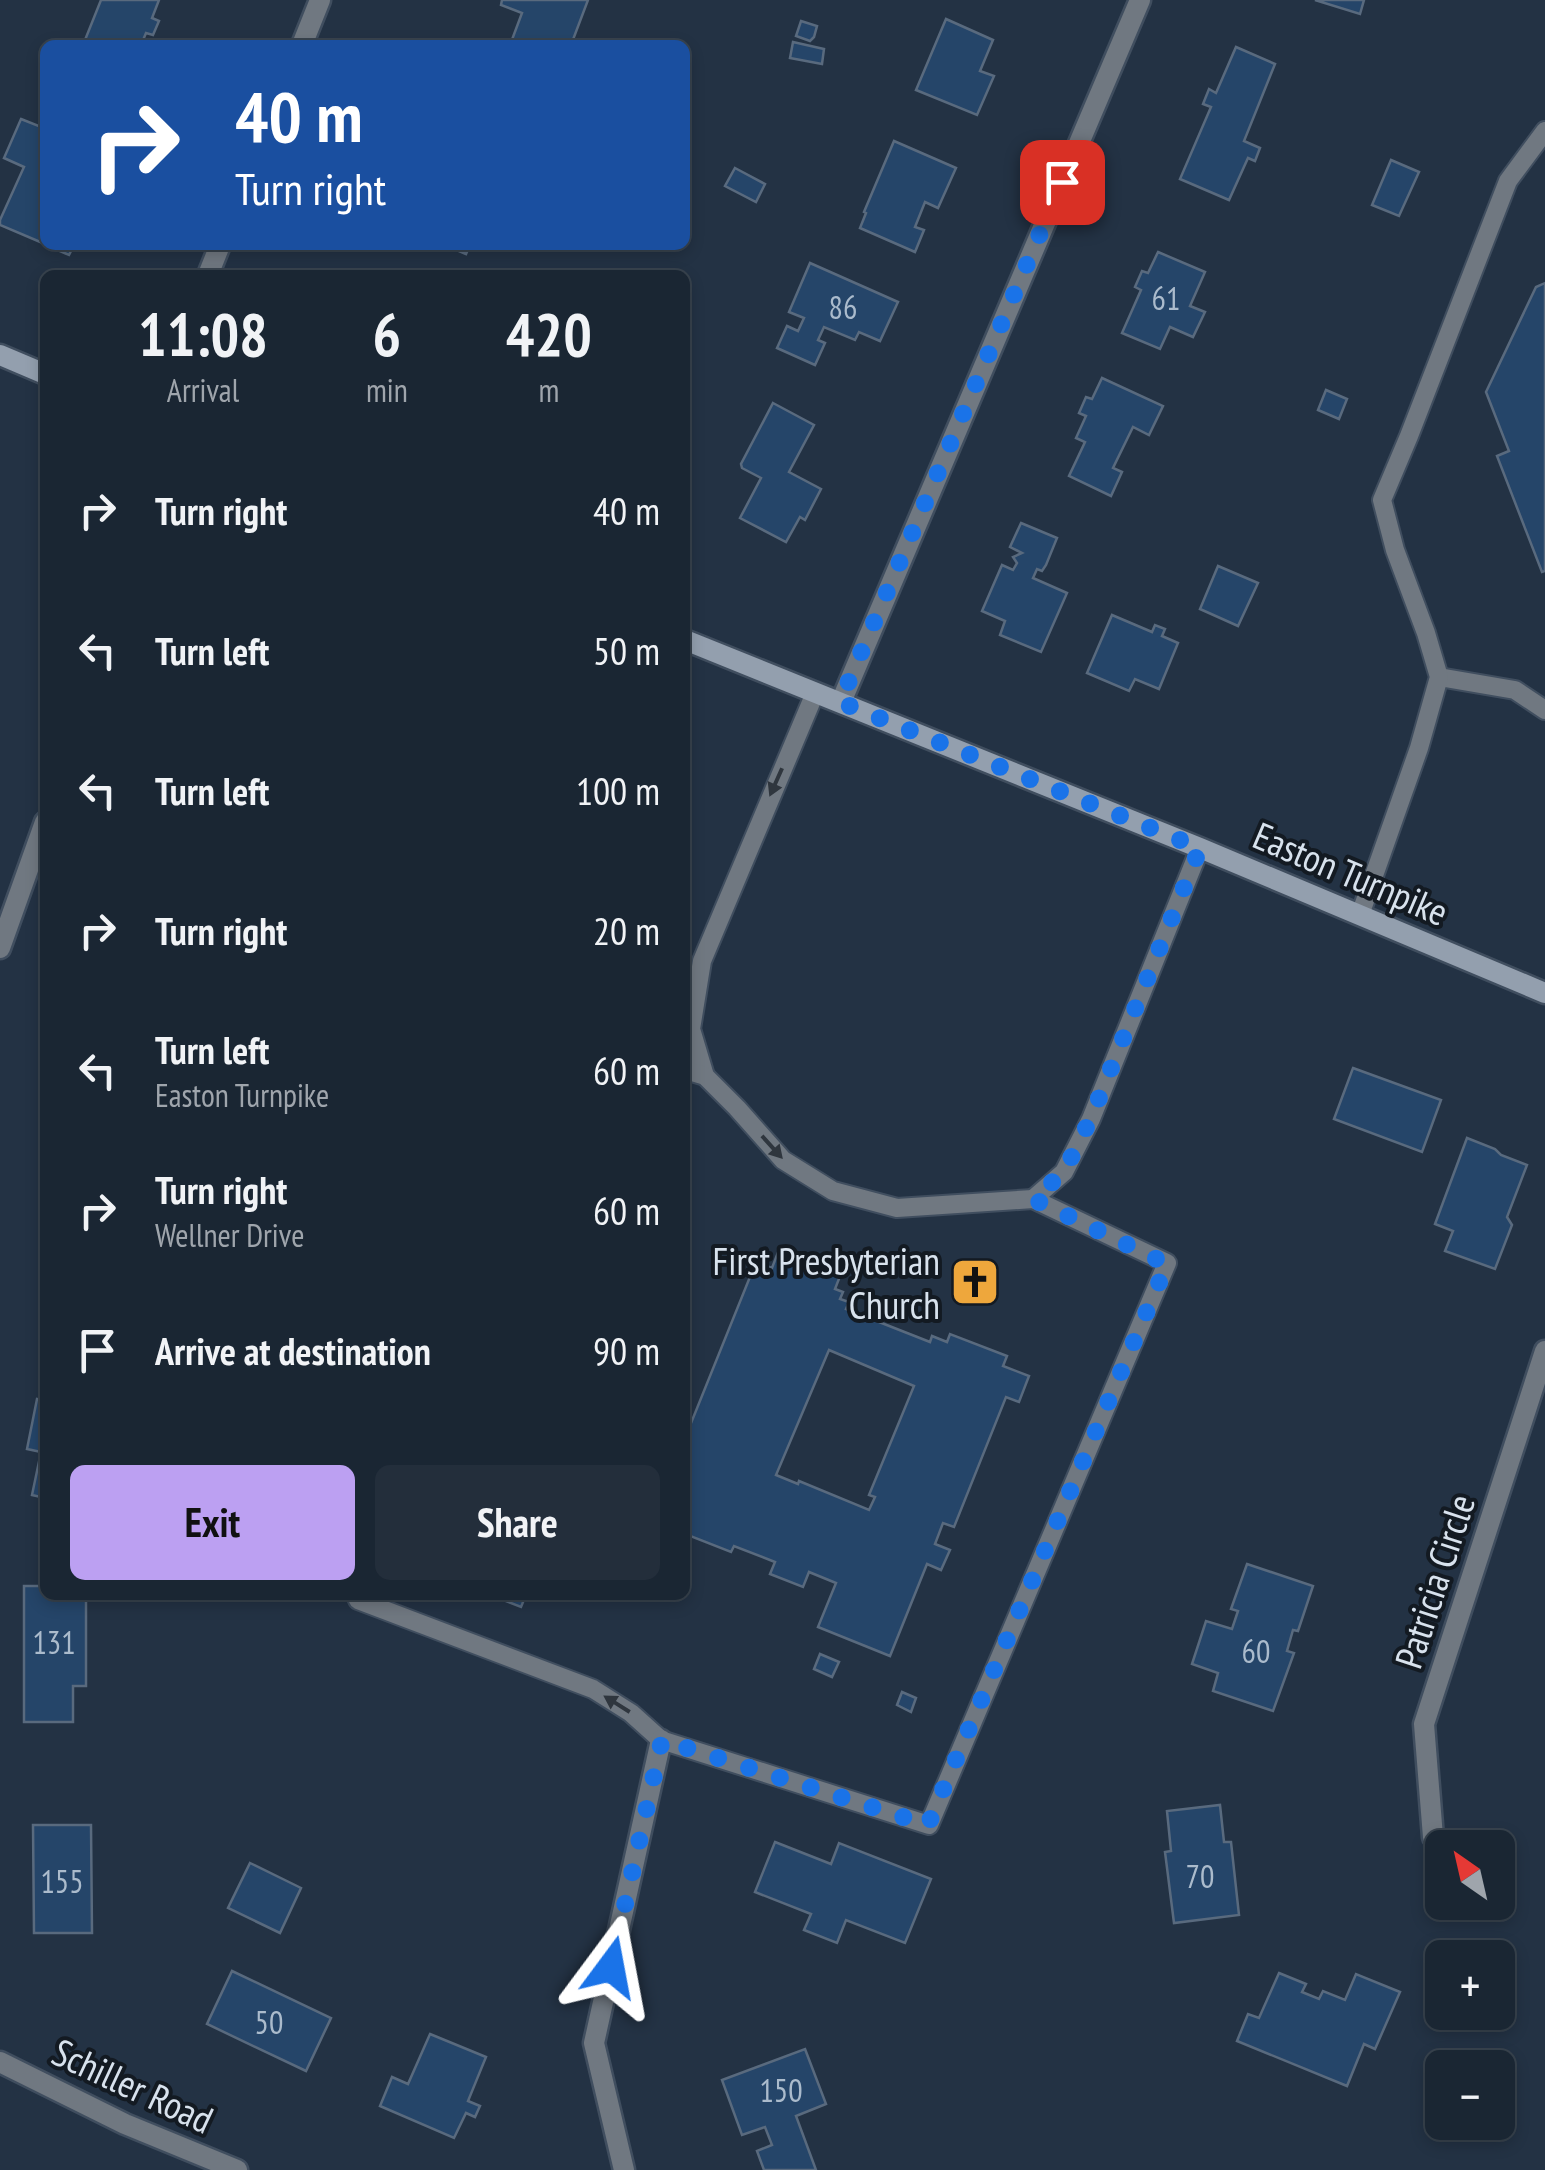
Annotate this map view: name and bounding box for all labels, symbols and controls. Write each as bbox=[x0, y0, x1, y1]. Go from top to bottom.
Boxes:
text: 40 m bbox=[235, 71, 363, 161]
icon: right bbox=[70, 80, 200, 210]
pin bbox=[1020, 140, 1105, 225]
icon: arrive bbox=[1035, 155, 1090, 210]
text: Turn right bbox=[235, 159, 386, 217]
house number: 61 bbox=[1152, 277, 1180, 319]
house number: 86 bbox=[829, 286, 857, 328]
text: 11:08 bbox=[138, 295, 268, 373]
text: 6 bbox=[373, 295, 401, 373]
text: 420 bbox=[506, 295, 592, 373]
text: Arrival bbox=[167, 369, 239, 411]
text: min bbox=[366, 369, 408, 411]
text: m bbox=[538, 369, 559, 411]
icon: right bbox=[70, 483, 125, 538]
text: Turn right bbox=[155, 486, 287, 535]
text: 40 m bbox=[593, 486, 660, 535]
icon: left bbox=[70, 623, 125, 678]
text: Turn left bbox=[155, 626, 269, 675]
text: 50 m bbox=[593, 626, 660, 675]
icon: left bbox=[70, 763, 125, 818]
text: Turn left bbox=[155, 766, 269, 815]
text: 100 m bbox=[576, 766, 660, 815]
one-way arrow bbox=[768, 767, 784, 797]
street label: Easton Turnpike bbox=[1246, 810, 1456, 936]
icon: right bbox=[70, 903, 125, 958]
text: Turn right bbox=[155, 906, 287, 955]
text: 20 m bbox=[593, 906, 660, 955]
text: Turn left bbox=[155, 1025, 269, 1074]
icon: left bbox=[70, 1043, 125, 1098]
text: 60 m bbox=[593, 1046, 660, 1095]
text: Easton Turnpike bbox=[155, 1074, 329, 1116]
one-way arrow bbox=[760, 1135, 783, 1159]
text: Turn right bbox=[155, 1165, 287, 1214]
icon: right bbox=[70, 1183, 125, 1238]
text: 60 m bbox=[593, 1186, 660, 1235]
text: Wellner Drive bbox=[155, 1214, 304, 1256]
place label: First Presbyterian Church bbox=[712, 1236, 940, 1329]
church icon: First Presbyterian Church bbox=[949, 1256, 1001, 1308]
icon: arrive bbox=[70, 1323, 125, 1378]
text: Arrive at destination bbox=[155, 1326, 431, 1375]
text: 90 m bbox=[593, 1326, 660, 1375]
button: Exit bbox=[70, 1465, 355, 1580]
button: Share bbox=[375, 1465, 660, 1580]
street label: Patricia Circle bbox=[1383, 1488, 1485, 1674]
house number: 131 bbox=[32, 1621, 76, 1663]
house number: 60 bbox=[1242, 1630, 1270, 1672]
one-way arrow bbox=[603, 1696, 631, 1714]
north arrow bbox=[1425, 1830, 1515, 1920]
map controls bbox=[1425, 1830, 1515, 2140]
house number: 70 bbox=[1186, 1855, 1214, 1897]
house number: 155 bbox=[40, 1860, 84, 1902]
position arrow bbox=[559, 1915, 663, 2019]
button: + bbox=[1425, 1940, 1515, 2030]
house number: 50 bbox=[255, 2001, 283, 2043]
street label: Schiller Road bbox=[45, 2027, 221, 2143]
button: − bbox=[1425, 2050, 1515, 2140]
house number: 150 bbox=[759, 2069, 803, 2111]

